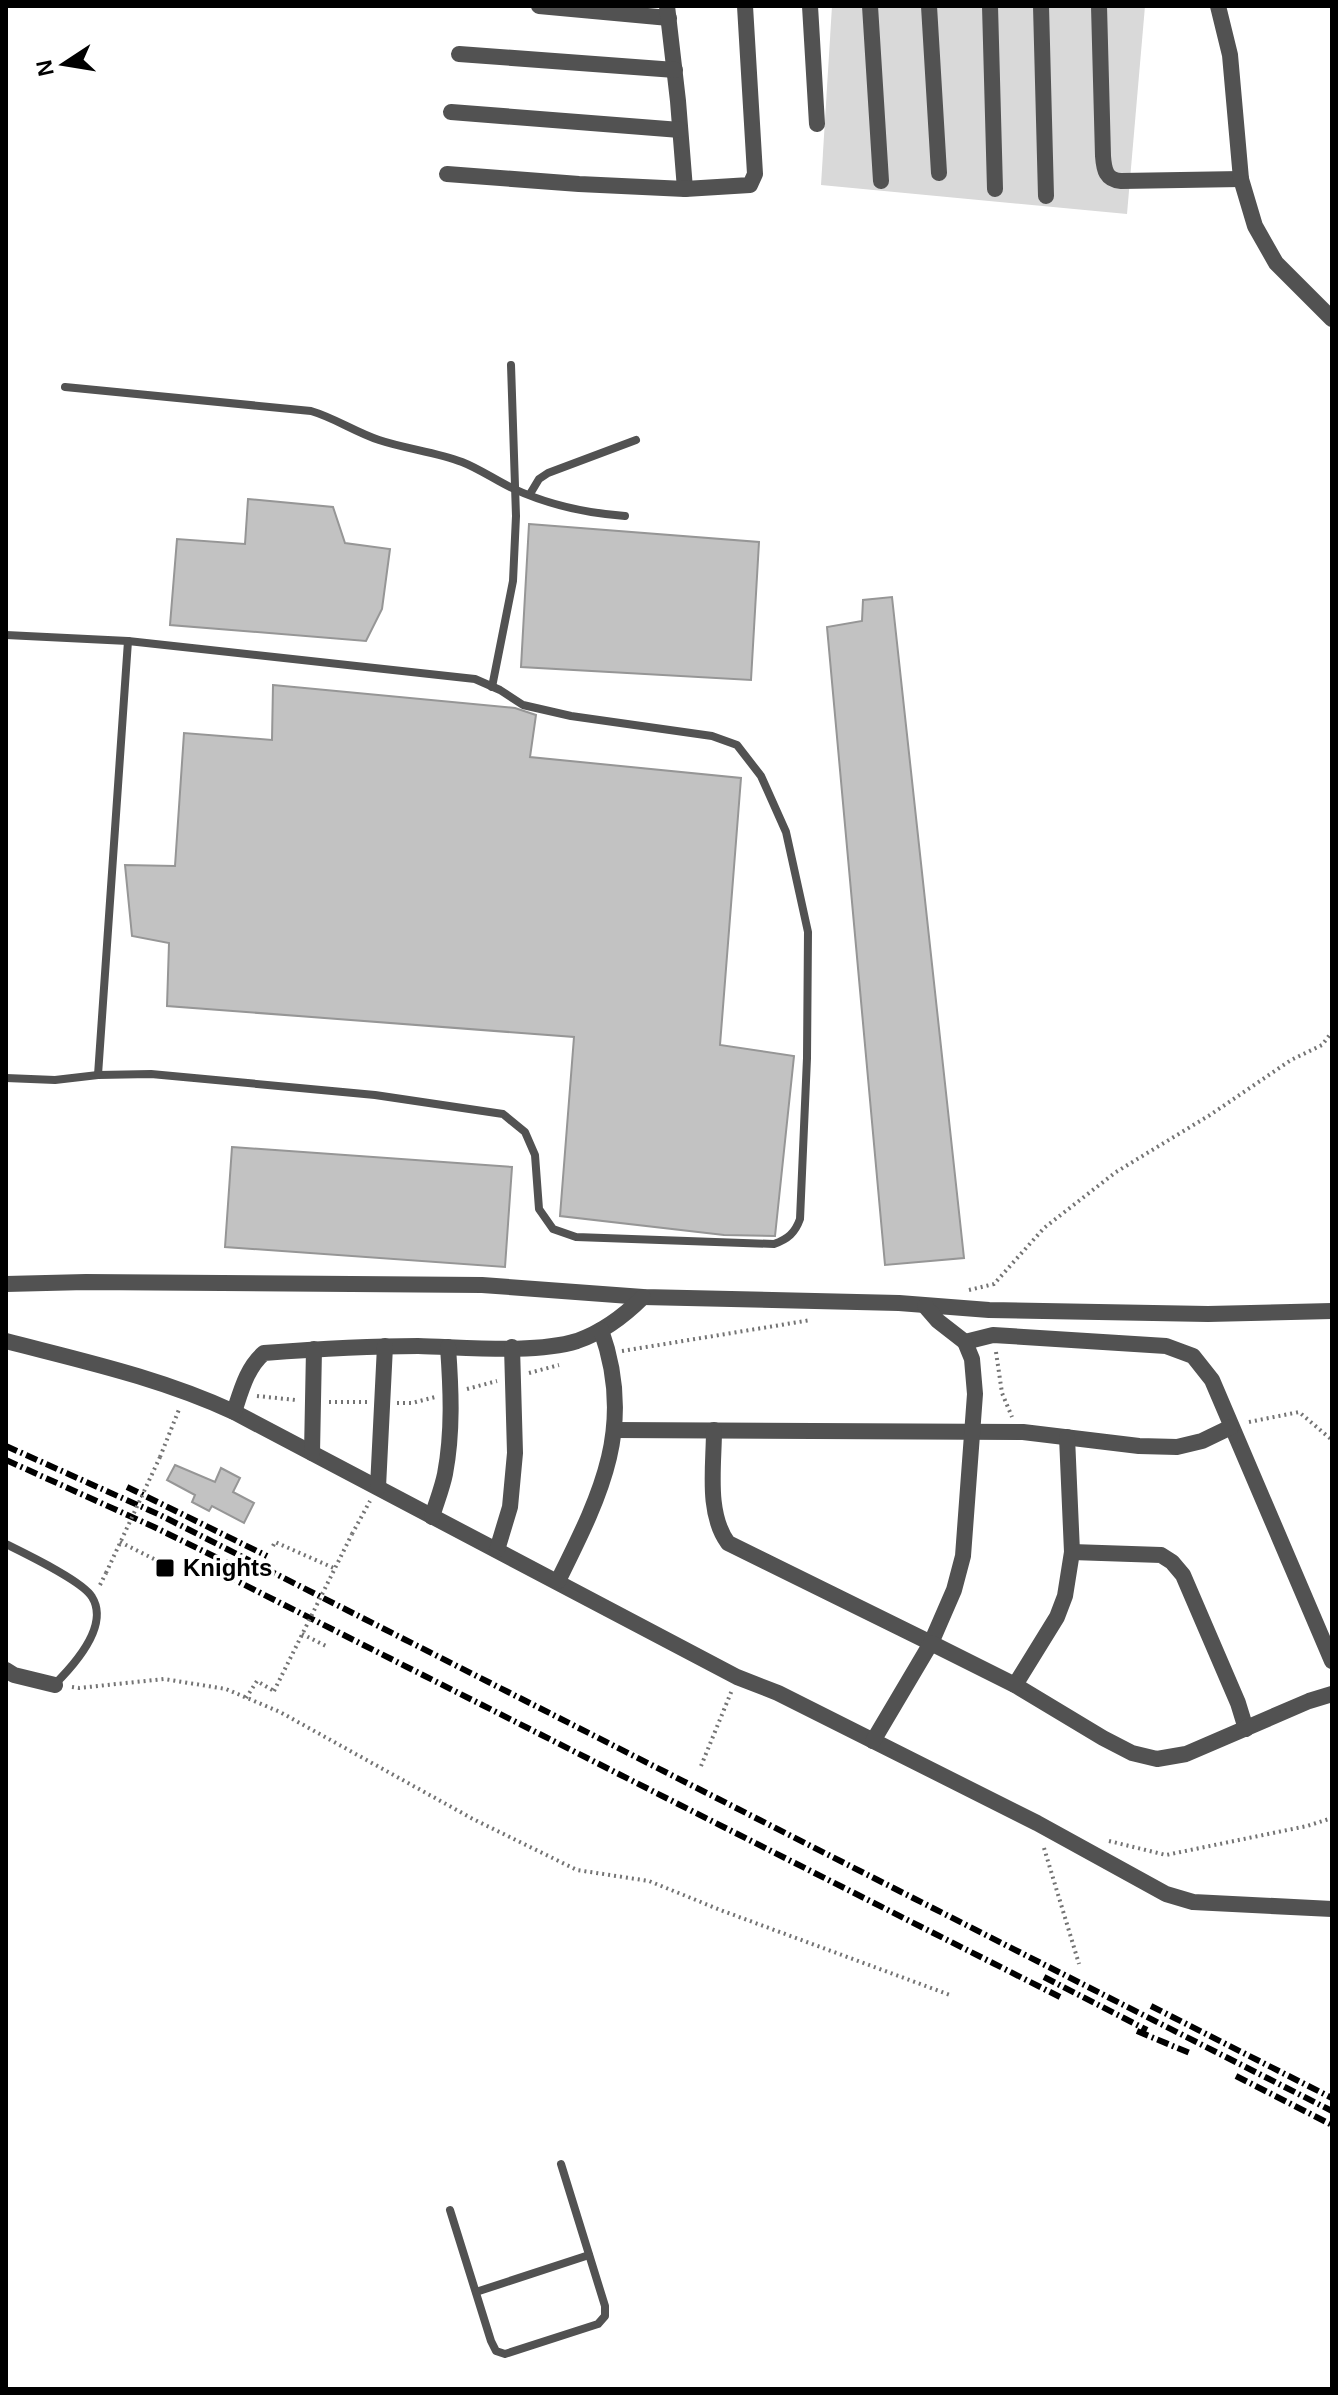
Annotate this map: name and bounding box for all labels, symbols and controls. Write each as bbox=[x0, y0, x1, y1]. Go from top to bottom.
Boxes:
north arrow bbox=[24, 24, 104, 104]
text: N bbox=[31, 58, 59, 78]
place label: Knights bbox=[183, 1554, 272, 1581]
marker: Knights bbox=[154, 1557, 176, 1579]

